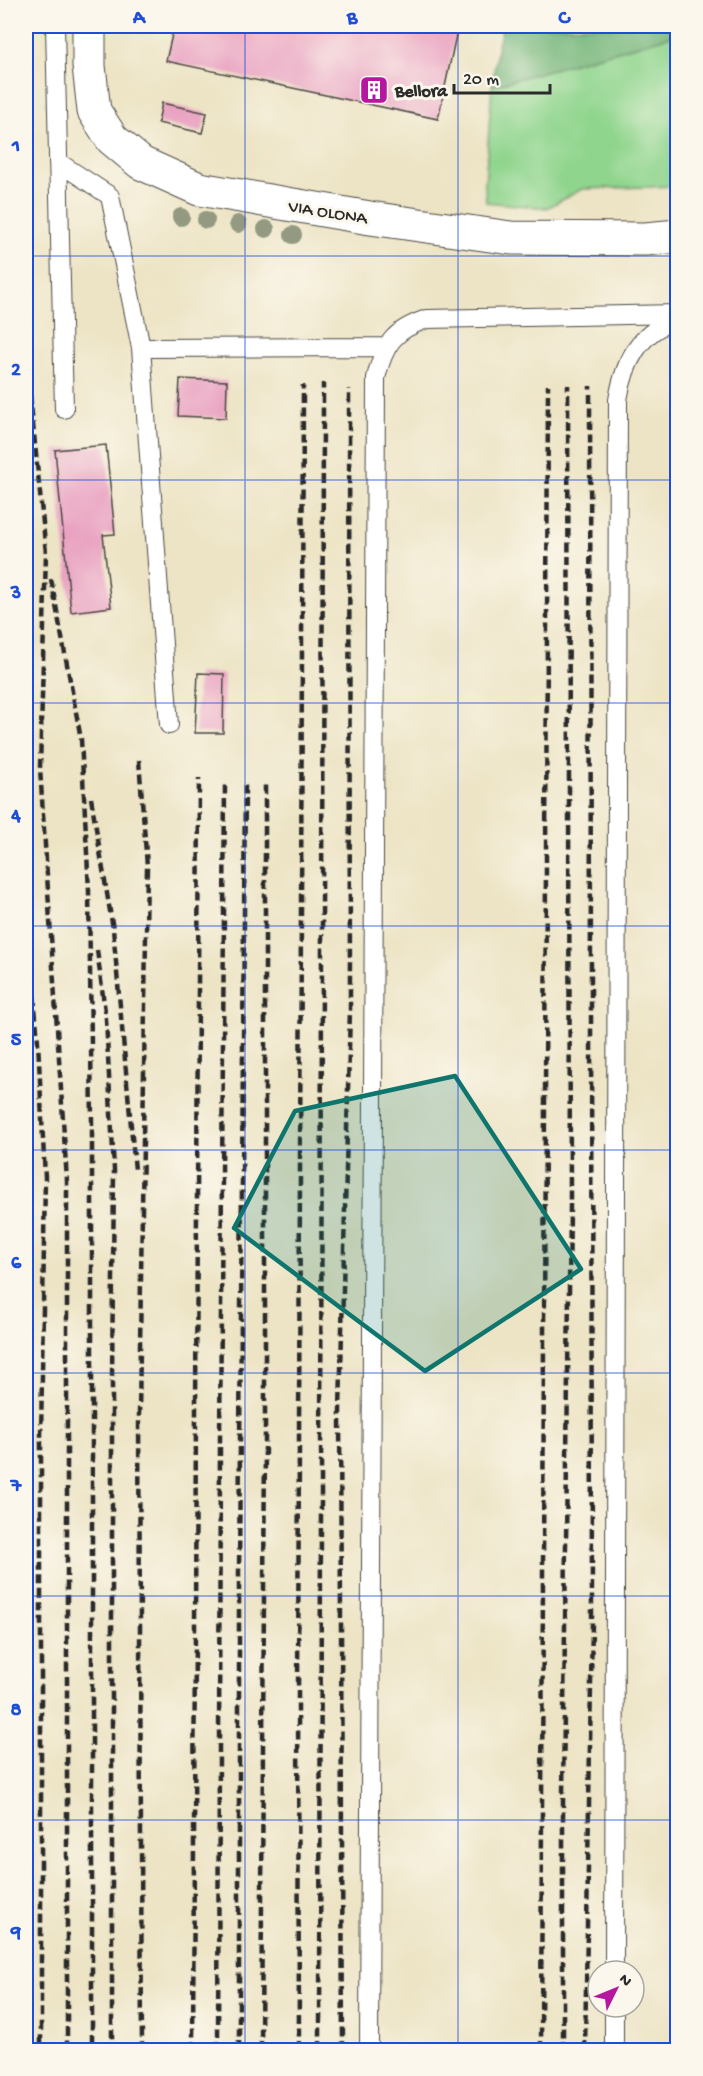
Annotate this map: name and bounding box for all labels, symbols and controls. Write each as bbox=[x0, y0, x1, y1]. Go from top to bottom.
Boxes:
text: A bbox=[132, 8, 147, 31]
text: B bbox=[346, 8, 358, 31]
text: C bbox=[558, 8, 572, 31]
scale bar bbox=[454, 57, 550, 95]
text: 20 m bbox=[463, 70, 499, 91]
building icon: Bellora bbox=[358, 74, 390, 106]
place label: Bellora bbox=[394, 82, 448, 103]
text: 1 bbox=[11, 136, 20, 159]
street label: VIA OLONA bbox=[286, 197, 370, 230]
text: 2 bbox=[11, 360, 21, 383]
text: 3 bbox=[10, 583, 21, 606]
text: 4 bbox=[10, 806, 21, 829]
text: 5 bbox=[11, 1030, 22, 1053]
text: 6 bbox=[11, 1253, 22, 1276]
text: 7 bbox=[10, 1476, 23, 1499]
text: 8 bbox=[11, 1700, 22, 1723]
text: 9 bbox=[10, 1923, 21, 1946]
north arrow bbox=[586, 1959, 646, 2019]
text: N bbox=[614, 1971, 635, 1992]

